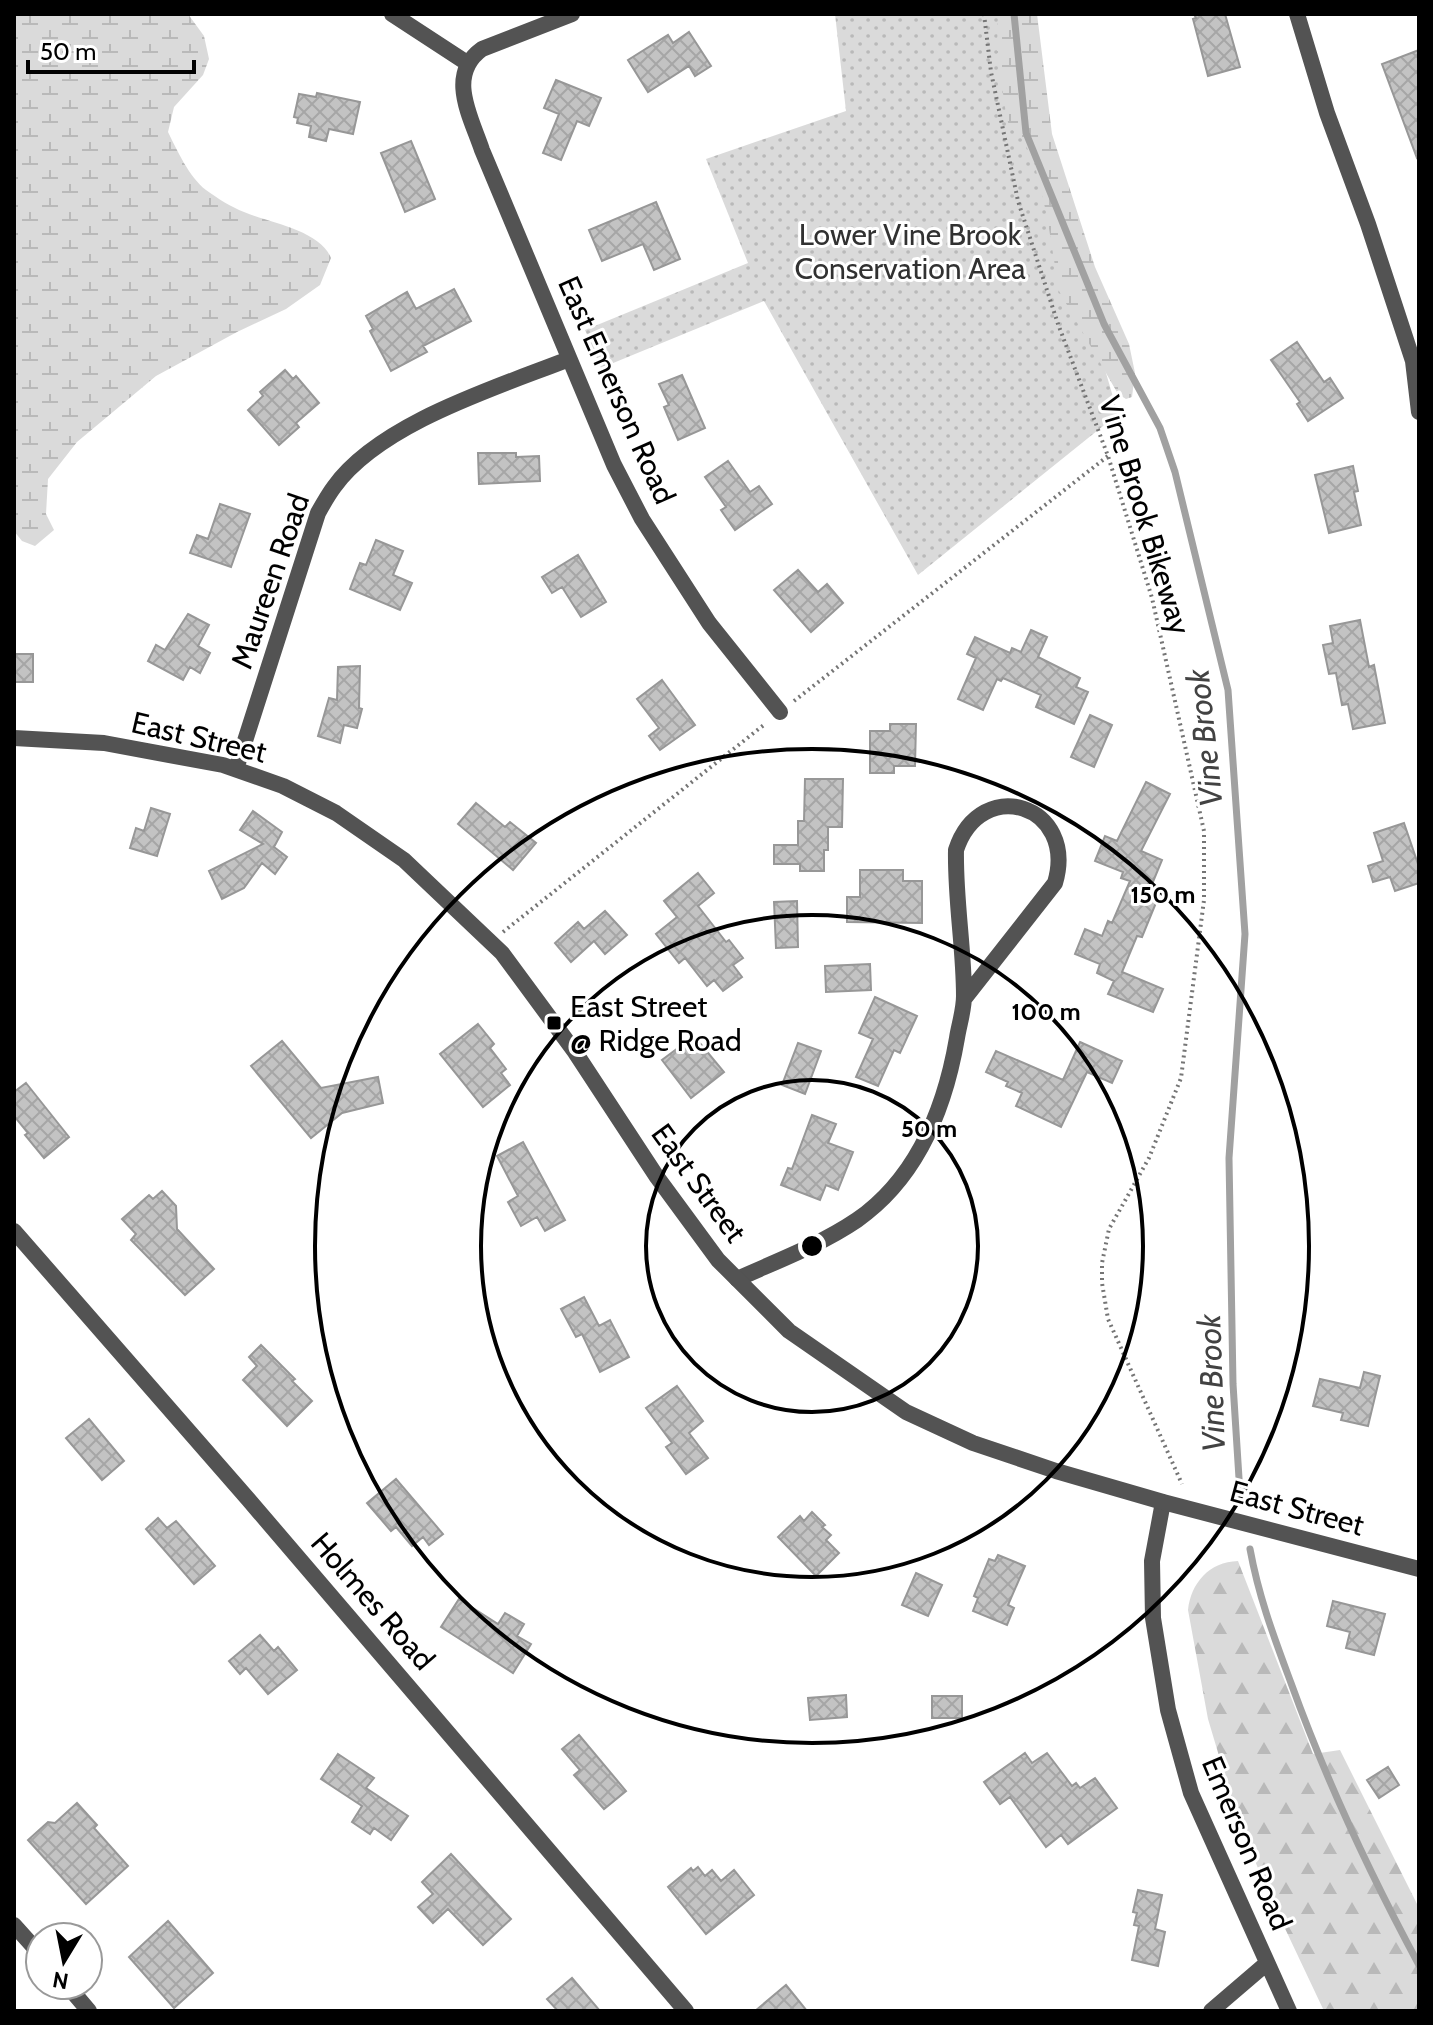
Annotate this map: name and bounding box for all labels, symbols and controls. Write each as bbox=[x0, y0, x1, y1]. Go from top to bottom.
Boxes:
scale bar bbox=[28, 24, 194, 74]
text: 50 m bbox=[40, 37, 96, 66]
park label: Lower Vine Brook Conservation Area bbox=[794, 216, 1026, 287]
street label: East Emerson Road bbox=[550, 270, 684, 510]
street label: Vine Brook Bikeway bbox=[1091, 391, 1199, 639]
street label: Maureen Road bbox=[223, 489, 317, 673]
water label: Vine Brook bbox=[1177, 666, 1231, 808]
street label: East Street bbox=[128, 704, 270, 770]
text: 150 m bbox=[1131, 880, 1195, 909]
place label: East Street @ Ridge Road bbox=[570, 988, 742, 1059]
text: 100 m bbox=[1011, 997, 1081, 1026]
marker: East Street @ Ridge Road bbox=[545, 1014, 563, 1032]
text: 50 m bbox=[901, 1114, 957, 1143]
street label: East Street bbox=[644, 1117, 754, 1249]
centre of rings bbox=[798, 1232, 826, 1260]
water label: Vine Brook bbox=[1189, 1312, 1233, 1452]
street label: East Street bbox=[1226, 1472, 1368, 1544]
street label: Holmes Road bbox=[303, 1525, 443, 1677]
street label: Emerson Road bbox=[1194, 1751, 1300, 1935]
north arrow bbox=[24, 1921, 104, 2001]
text: N bbox=[51, 1966, 71, 1995]

